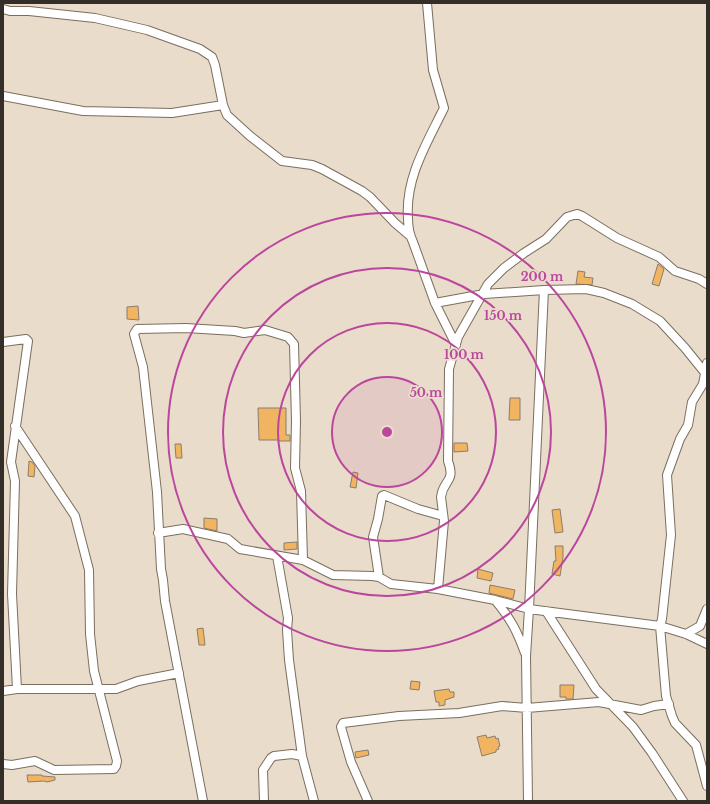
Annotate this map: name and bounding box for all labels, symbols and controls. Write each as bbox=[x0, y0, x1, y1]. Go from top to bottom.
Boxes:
text: 200 m bbox=[521, 269, 564, 284]
text: 150 m bbox=[484, 308, 523, 323]
text: 100 m bbox=[444, 347, 485, 362]
text: 50 m bbox=[410, 385, 443, 400]
centre of rings bbox=[380, 425, 394, 439]

